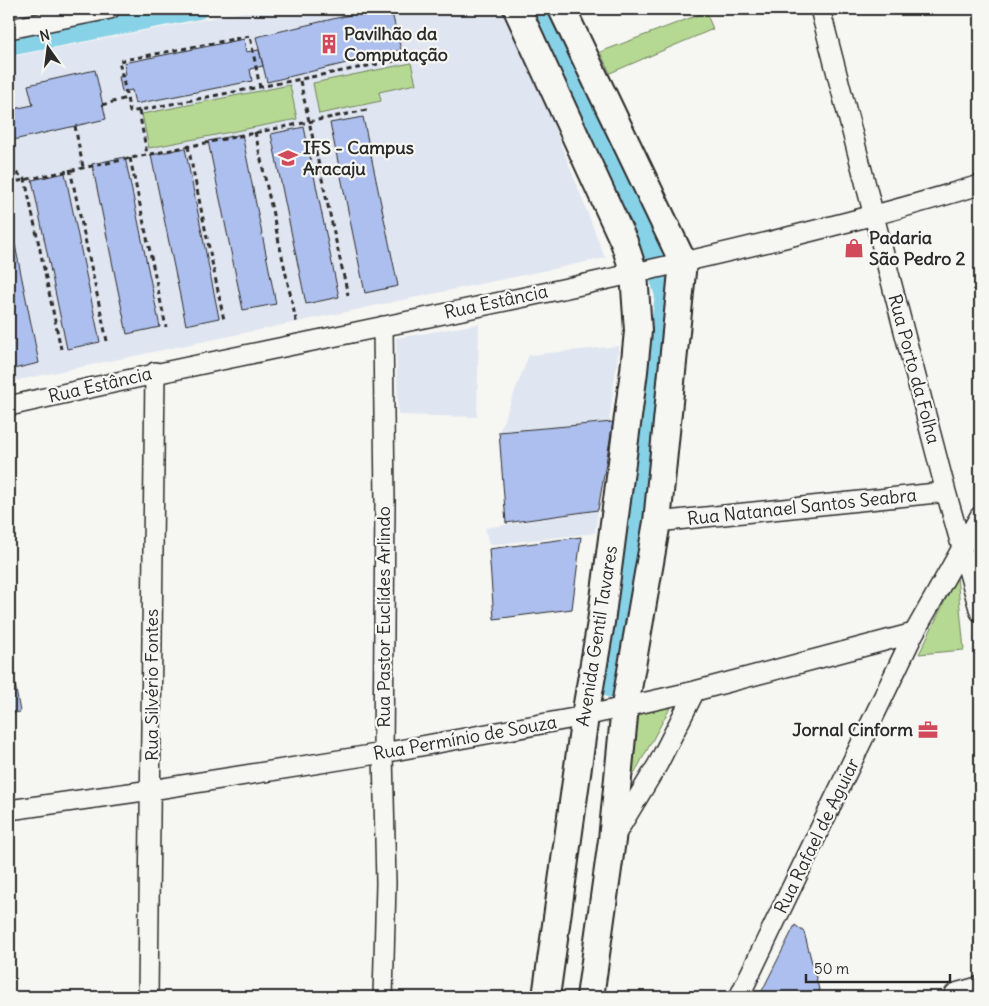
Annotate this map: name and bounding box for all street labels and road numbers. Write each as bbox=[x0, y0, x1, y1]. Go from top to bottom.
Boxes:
street label: Rua Estância bbox=[442, 279, 550, 324]
street label: Rua Porto da Folha bbox=[883, 291, 946, 446]
street label: Rua Estância bbox=[46, 361, 154, 408]
street label: Rua Natanael Santos Seabra bbox=[686, 483, 918, 530]
street label: Rua Pastor Euclídes Arlindo bbox=[372, 506, 395, 728]
street label: Avenida Gentil Tavares bbox=[571, 544, 622, 728]
street label: Rua Silvério Fontes bbox=[140, 609, 163, 761]
street label: Rua Permínio de Souza bbox=[371, 710, 559, 765]
street label: Rua Rafael de Aguiar bbox=[769, 754, 864, 917]

